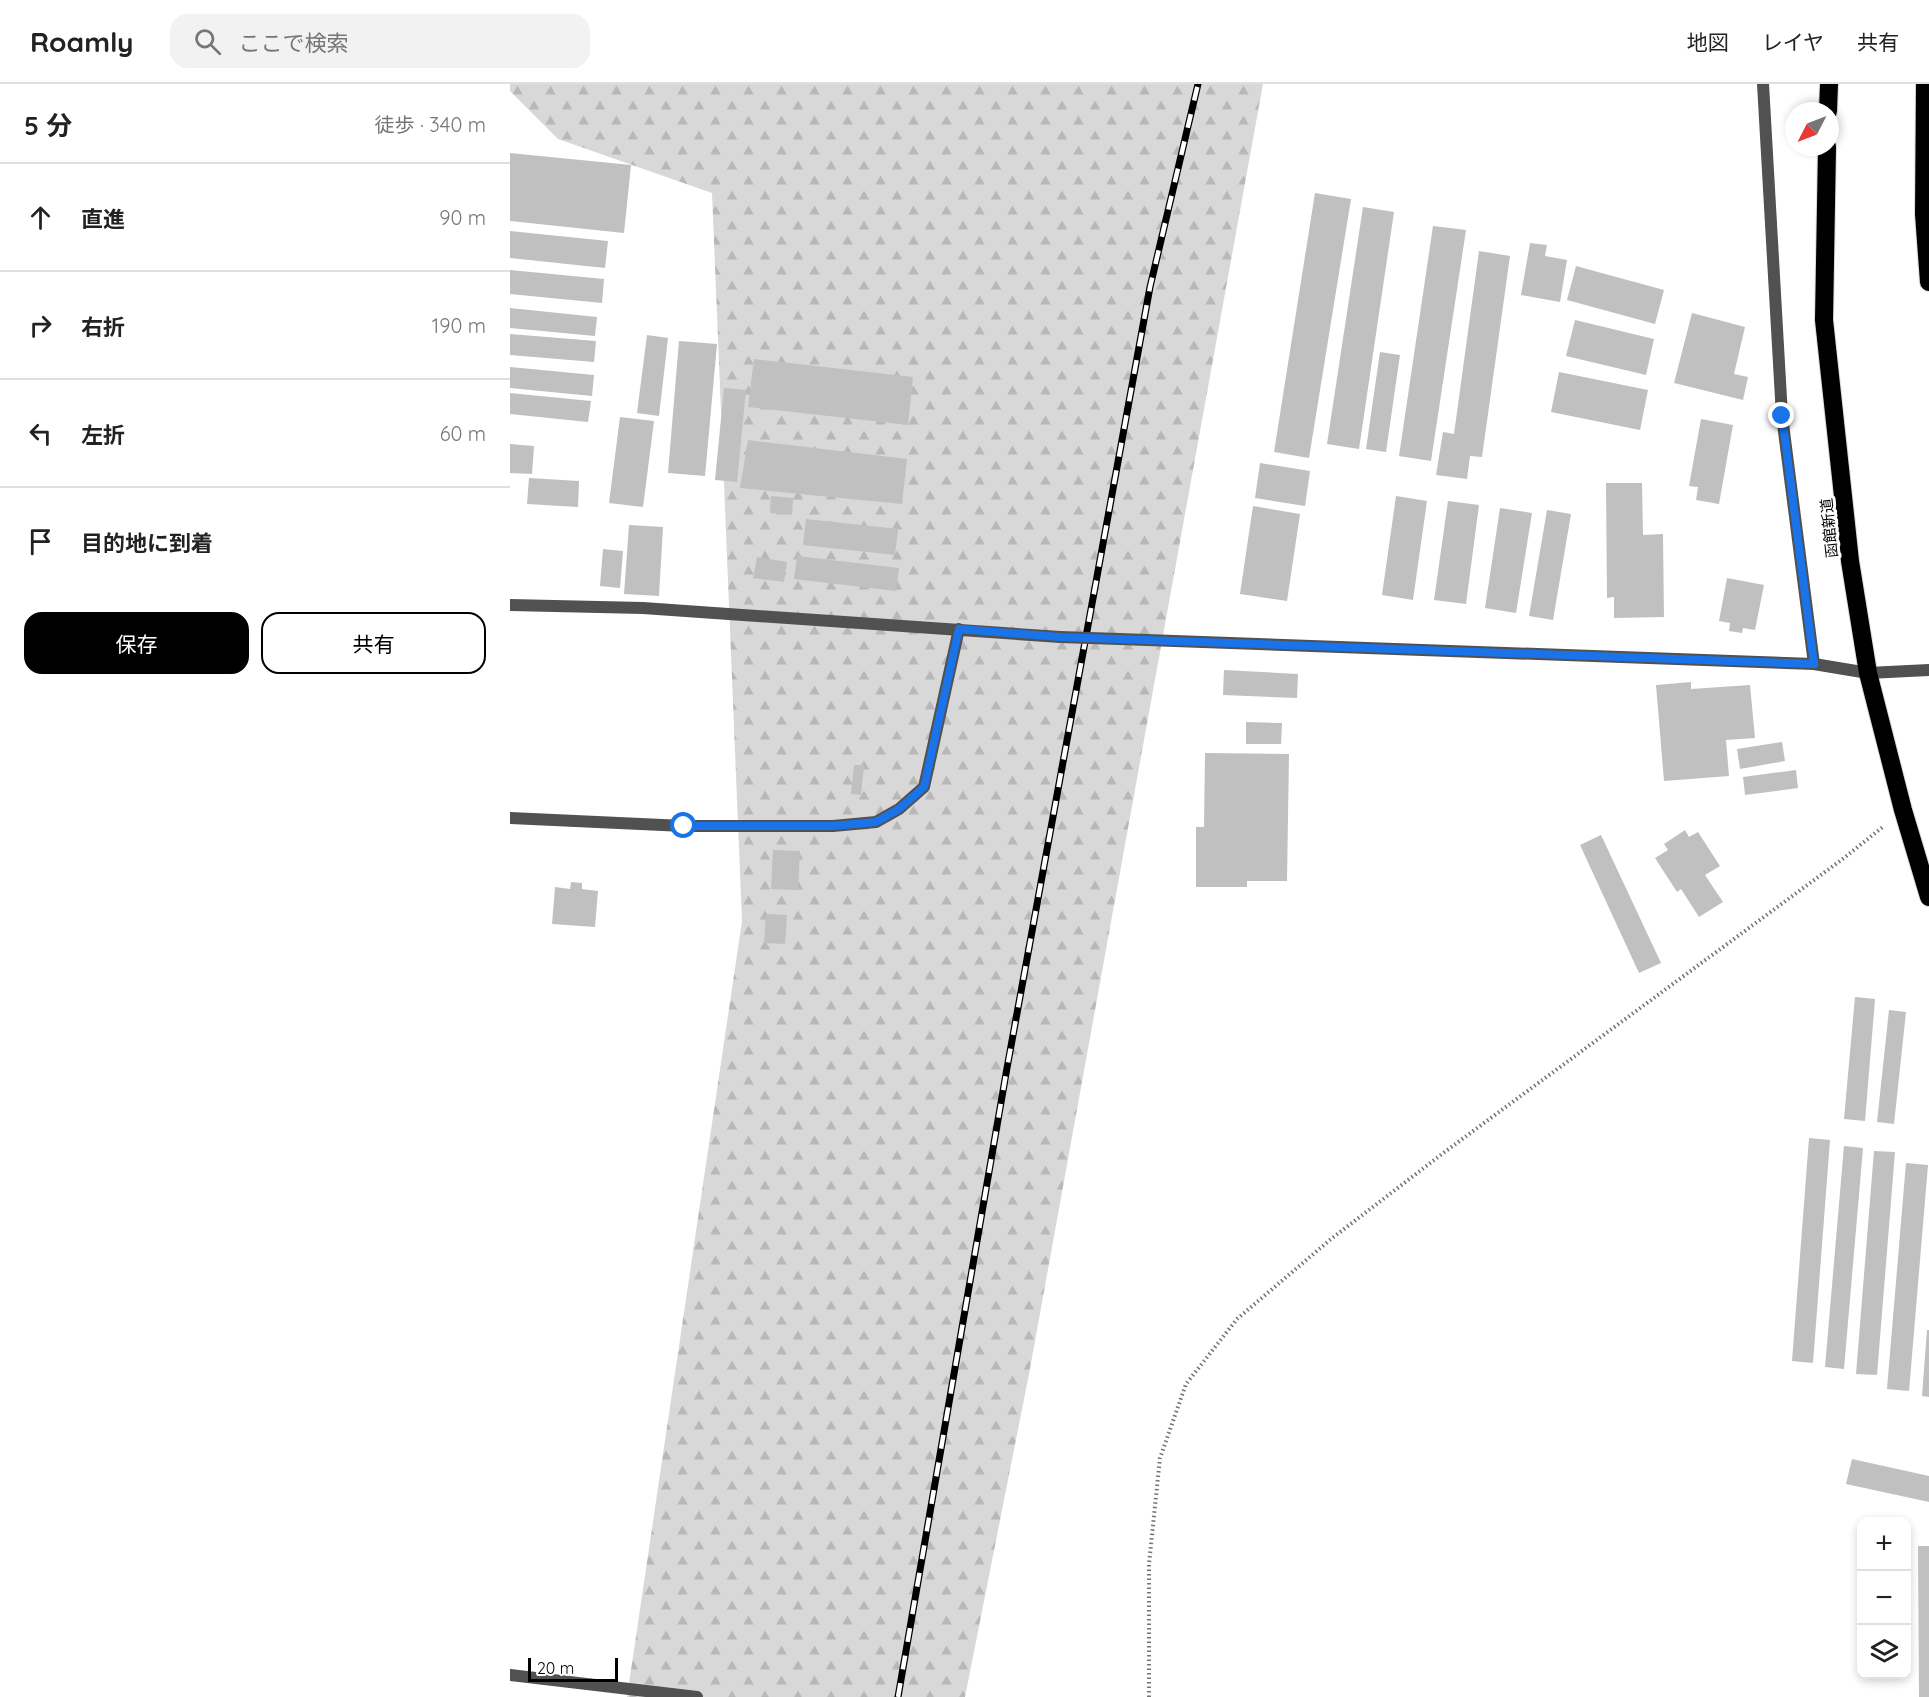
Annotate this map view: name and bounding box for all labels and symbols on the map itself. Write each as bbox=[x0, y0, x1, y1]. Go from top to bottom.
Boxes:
north arrow bbox=[1785, 102, 1839, 156]
route end bbox=[1768, 402, 1794, 428]
street label: 函館新道 bbox=[1816, 497, 1842, 559]
route start bbox=[670, 812, 696, 838]
scale bar bbox=[528, 1655, 618, 1682]

